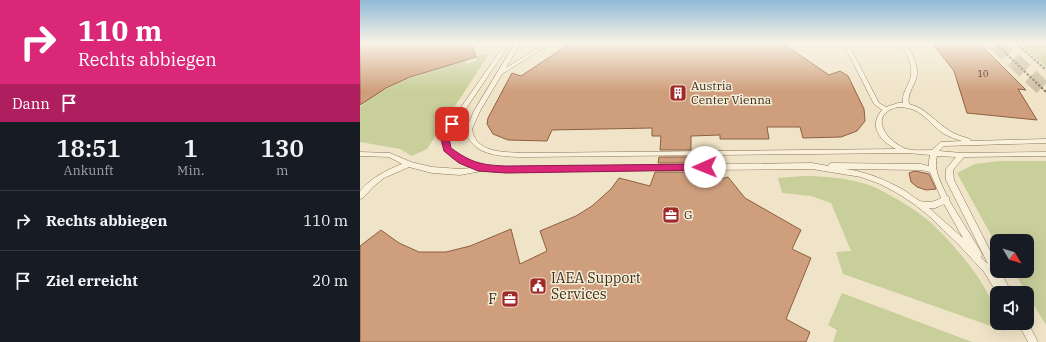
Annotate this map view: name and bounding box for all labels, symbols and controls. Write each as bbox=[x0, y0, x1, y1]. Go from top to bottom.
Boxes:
text: 110 m bbox=[78, 12, 162, 49]
icon: right bbox=[12, 16, 64, 68]
text: Rechts abbiegen bbox=[78, 48, 217, 71]
house number: 10 bbox=[978, 68, 988, 79]
place label: Austria Center Vienna bbox=[691, 78, 772, 107]
building icon: Austria Center Vienna bbox=[668, 83, 688, 103]
icon: arrive bbox=[58, 92, 80, 114]
text: Dann bbox=[12, 94, 50, 113]
pin bbox=[435, 107, 469, 141]
icon: arrive bbox=[441, 113, 463, 135]
text: 18:51 bbox=[56, 132, 121, 164]
text: 1 bbox=[184, 132, 198, 164]
text: 130 bbox=[261, 132, 304, 164]
position arrow bbox=[684, 146, 726, 188]
text: Ankunft bbox=[64, 162, 114, 179]
text: Min. bbox=[177, 162, 204, 179]
text: m bbox=[276, 162, 288, 179]
office icon: G bbox=[661, 205, 681, 225]
place label: G bbox=[684, 207, 693, 222]
icon: right bbox=[12, 210, 34, 232]
text: Rechts abbiegen bbox=[46, 211, 167, 230]
text: 110 m bbox=[303, 211, 348, 230]
north arrow bbox=[990, 234, 1034, 278]
map controls bbox=[990, 234, 1034, 330]
place label: IAEA Support Services bbox=[551, 269, 641, 303]
icon: arrive bbox=[12, 270, 34, 292]
text: Ziel erreicht bbox=[46, 271, 138, 290]
text: 20 m bbox=[312, 271, 348, 290]
public building icon: IAEA Support Services bbox=[528, 276, 548, 296]
button: sound bbox=[990, 286, 1034, 330]
office icon: F bbox=[500, 289, 520, 309]
place label: F bbox=[488, 290, 497, 308]

